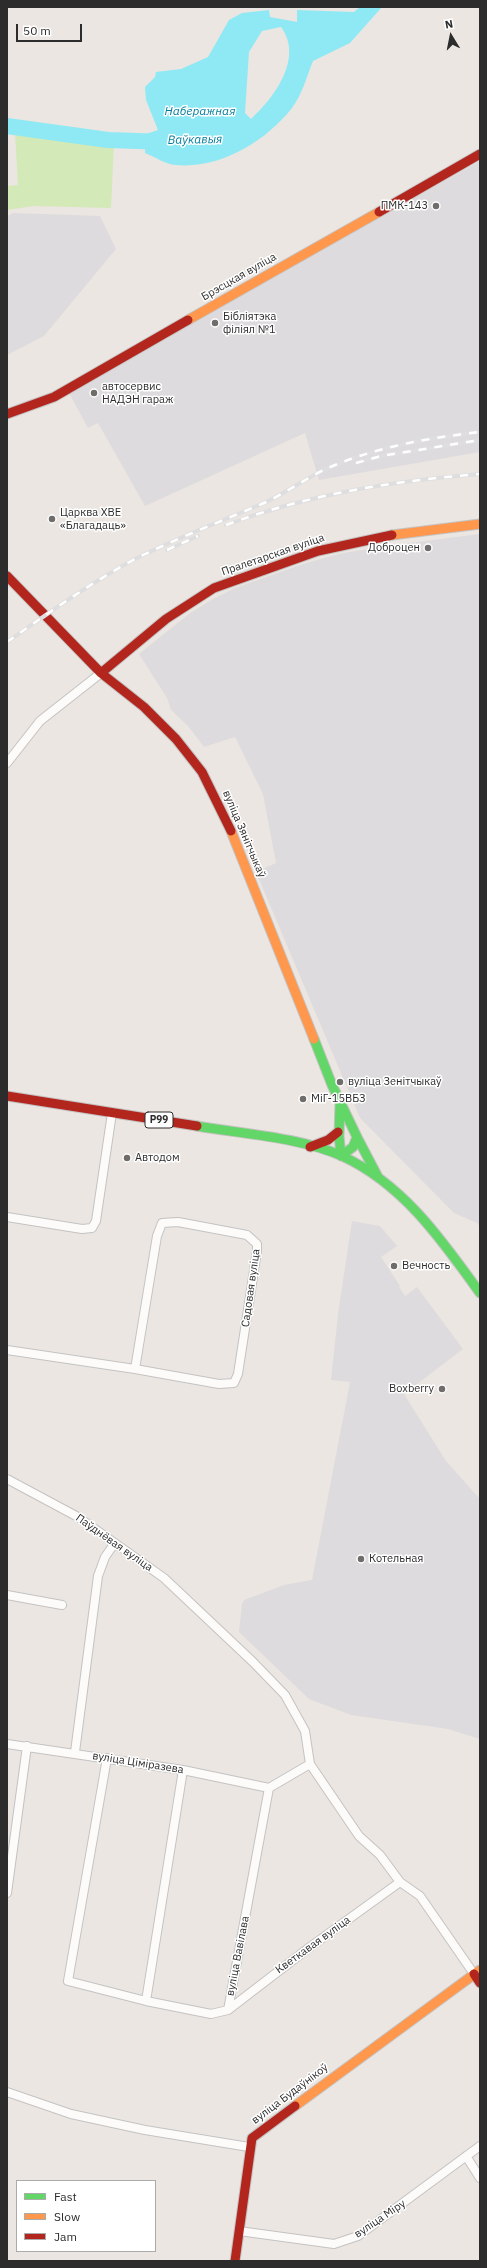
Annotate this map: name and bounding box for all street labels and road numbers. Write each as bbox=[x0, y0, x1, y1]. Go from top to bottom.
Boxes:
street label: Брэсцкая вуліца bbox=[199, 250, 279, 304]
street label: Пралетарская вуліца bbox=[220, 531, 326, 579]
street label: вуліца Зянітчыкаў bbox=[220, 788, 268, 880]
road number: Р99 bbox=[145, 1112, 173, 1128]
street label: Садовая вуліца bbox=[239, 1248, 263, 1328]
street label: Паўднёвая вуліца bbox=[73, 1511, 155, 1575]
street label: вуліца Ціміразева bbox=[91, 1749, 185, 1777]
street label: Кветкавая вуліца bbox=[273, 1913, 353, 1977]
street label: вуліца Вавілава bbox=[224, 1915, 252, 1997]
street label: вуліца Будаўнікоў bbox=[249, 2061, 331, 2127]
street label: вуліца Міру bbox=[352, 2197, 408, 2241]

